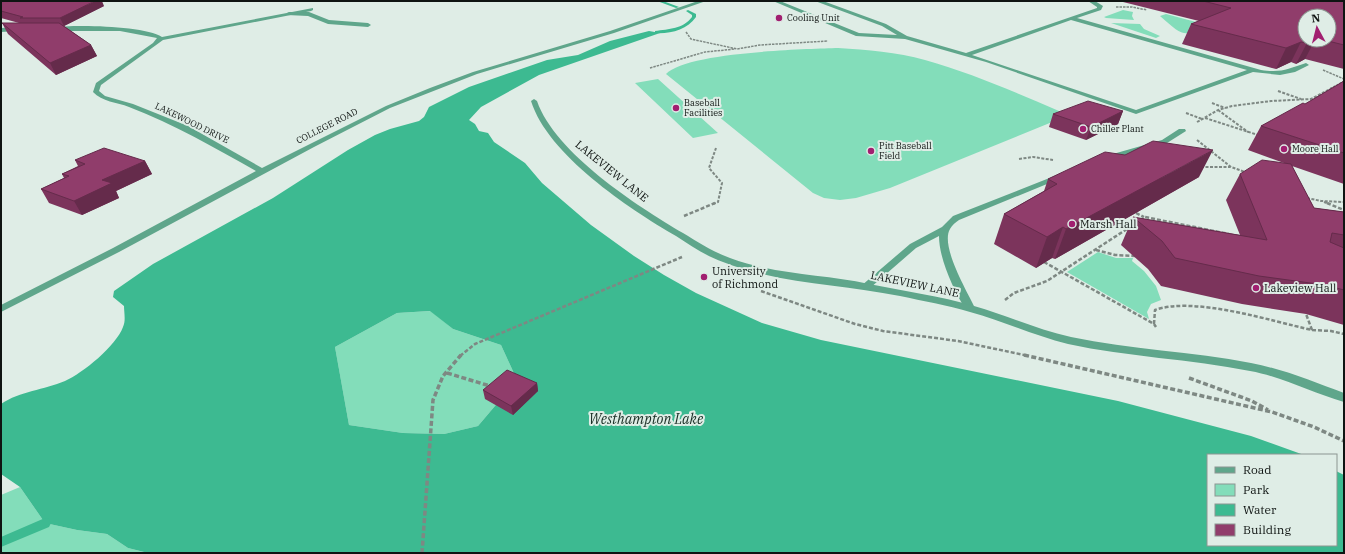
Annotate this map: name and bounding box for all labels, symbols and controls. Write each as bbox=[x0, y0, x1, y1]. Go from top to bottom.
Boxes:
north arrow bbox=[1297, 8, 1337, 48]
text: N bbox=[1311, 11, 1321, 26]
place label: Cooling Unit bbox=[787, 12, 840, 23]
marker: Cooling Unit bbox=[774, 13, 784, 23]
place label: Baseball Facilities bbox=[684, 97, 722, 118]
street label: LAKEWOOD DRIVE bbox=[153, 100, 231, 145]
marker: Baseball Facilities bbox=[671, 103, 681, 113]
street label: COLLEGE ROAD bbox=[294, 105, 359, 146]
place label: Chiller Plant bbox=[1091, 123, 1144, 134]
marker: Chiller Plant bbox=[1078, 124, 1088, 134]
street label: LAKEVIEW LANE bbox=[573, 137, 651, 205]
place label: Pitt Baseball Field bbox=[879, 140, 932, 161]
place label: Moore Hall bbox=[1292, 143, 1339, 154]
marker: Moore Hall bbox=[1279, 144, 1289, 154]
marker: Pitt Baseball Field bbox=[866, 146, 876, 156]
place label: Marsh Hall bbox=[1080, 217, 1137, 231]
marker: Marsh Hall bbox=[1067, 219, 1077, 229]
place label: University of Richmond bbox=[712, 264, 779, 291]
street label: LAKEVIEW LANE bbox=[869, 268, 961, 300]
marker: University of Richmond bbox=[699, 272, 709, 282]
place label: Lakeview Hall bbox=[1264, 281, 1336, 295]
marker: Lakeview Hall bbox=[1251, 283, 1261, 293]
water label: Westhampton Lake bbox=[589, 410, 704, 428]
legend bbox=[1207, 454, 1337, 546]
text: Road bbox=[1243, 462, 1272, 477]
text: Park bbox=[1243, 482, 1269, 497]
text: Water bbox=[1243, 502, 1277, 517]
text: Building bbox=[1243, 522, 1291, 537]

